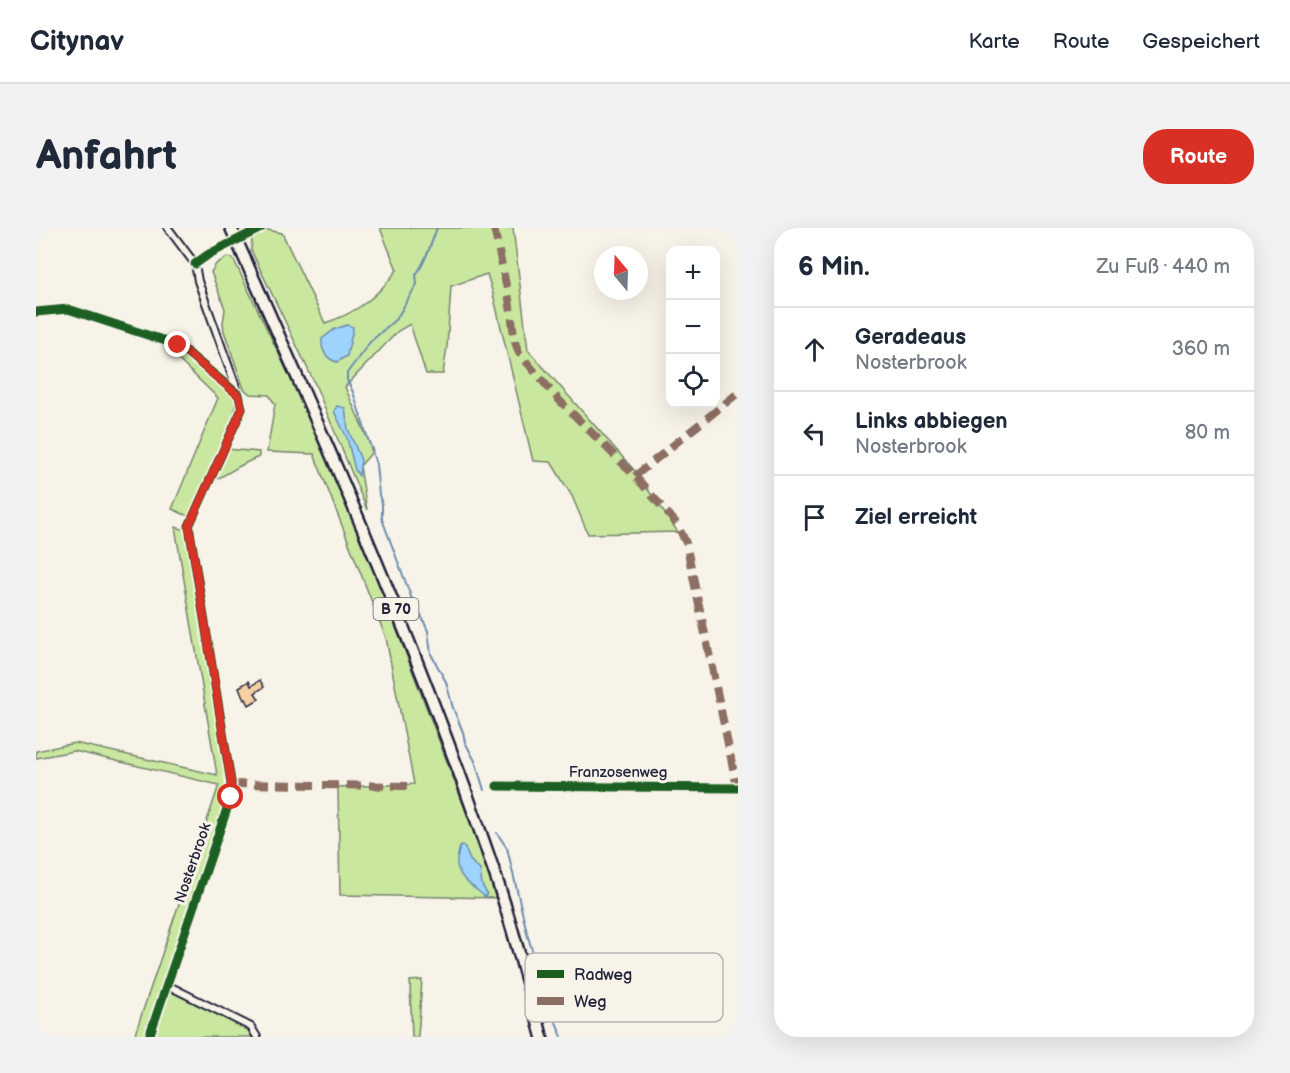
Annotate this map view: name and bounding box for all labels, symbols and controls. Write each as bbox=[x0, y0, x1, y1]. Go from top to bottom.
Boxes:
text: Citynav bbox=[30, 25, 124, 58]
text: Karte bbox=[968, 29, 1020, 54]
text: Route bbox=[1053, 29, 1109, 54]
text: Gespeichert bbox=[1142, 29, 1260, 54]
button: Route bbox=[1143, 129, 1254, 184]
text: Anfahrt bbox=[36, 131, 177, 182]
north arrow bbox=[594, 246, 648, 300]
map controls bbox=[666, 246, 720, 408]
button: + bbox=[666, 246, 720, 300]
text: 6 Min. bbox=[798, 252, 870, 283]
text: Zu Fuß · 440 m bbox=[1096, 255, 1230, 279]
button: − bbox=[666, 300, 720, 354]
text: Geradeaus bbox=[855, 324, 966, 351]
route end bbox=[164, 331, 190, 357]
icon: ahead bbox=[798, 333, 831, 366]
text: 360 m bbox=[1172, 337, 1230, 361]
text: Nosterbrook bbox=[855, 351, 967, 375]
button: locate bbox=[666, 354, 720, 408]
text: Links abbiegen bbox=[855, 408, 1008, 435]
icon: left bbox=[798, 417, 831, 450]
text: 80 m bbox=[1185, 421, 1230, 445]
text: Nosterbrook bbox=[855, 435, 967, 459]
icon: arrive bbox=[798, 501, 831, 534]
text: Ziel erreicht bbox=[855, 504, 977, 531]
road number: B 70 bbox=[374, 598, 418, 620]
street label: Franzosenweg bbox=[569, 763, 667, 782]
route start bbox=[217, 783, 243, 809]
street label: Nosterbrook bbox=[170, 820, 216, 906]
legend bbox=[525, 953, 723, 1022]
text: Radweg bbox=[574, 966, 632, 985]
text: Weg bbox=[574, 993, 606, 1012]

